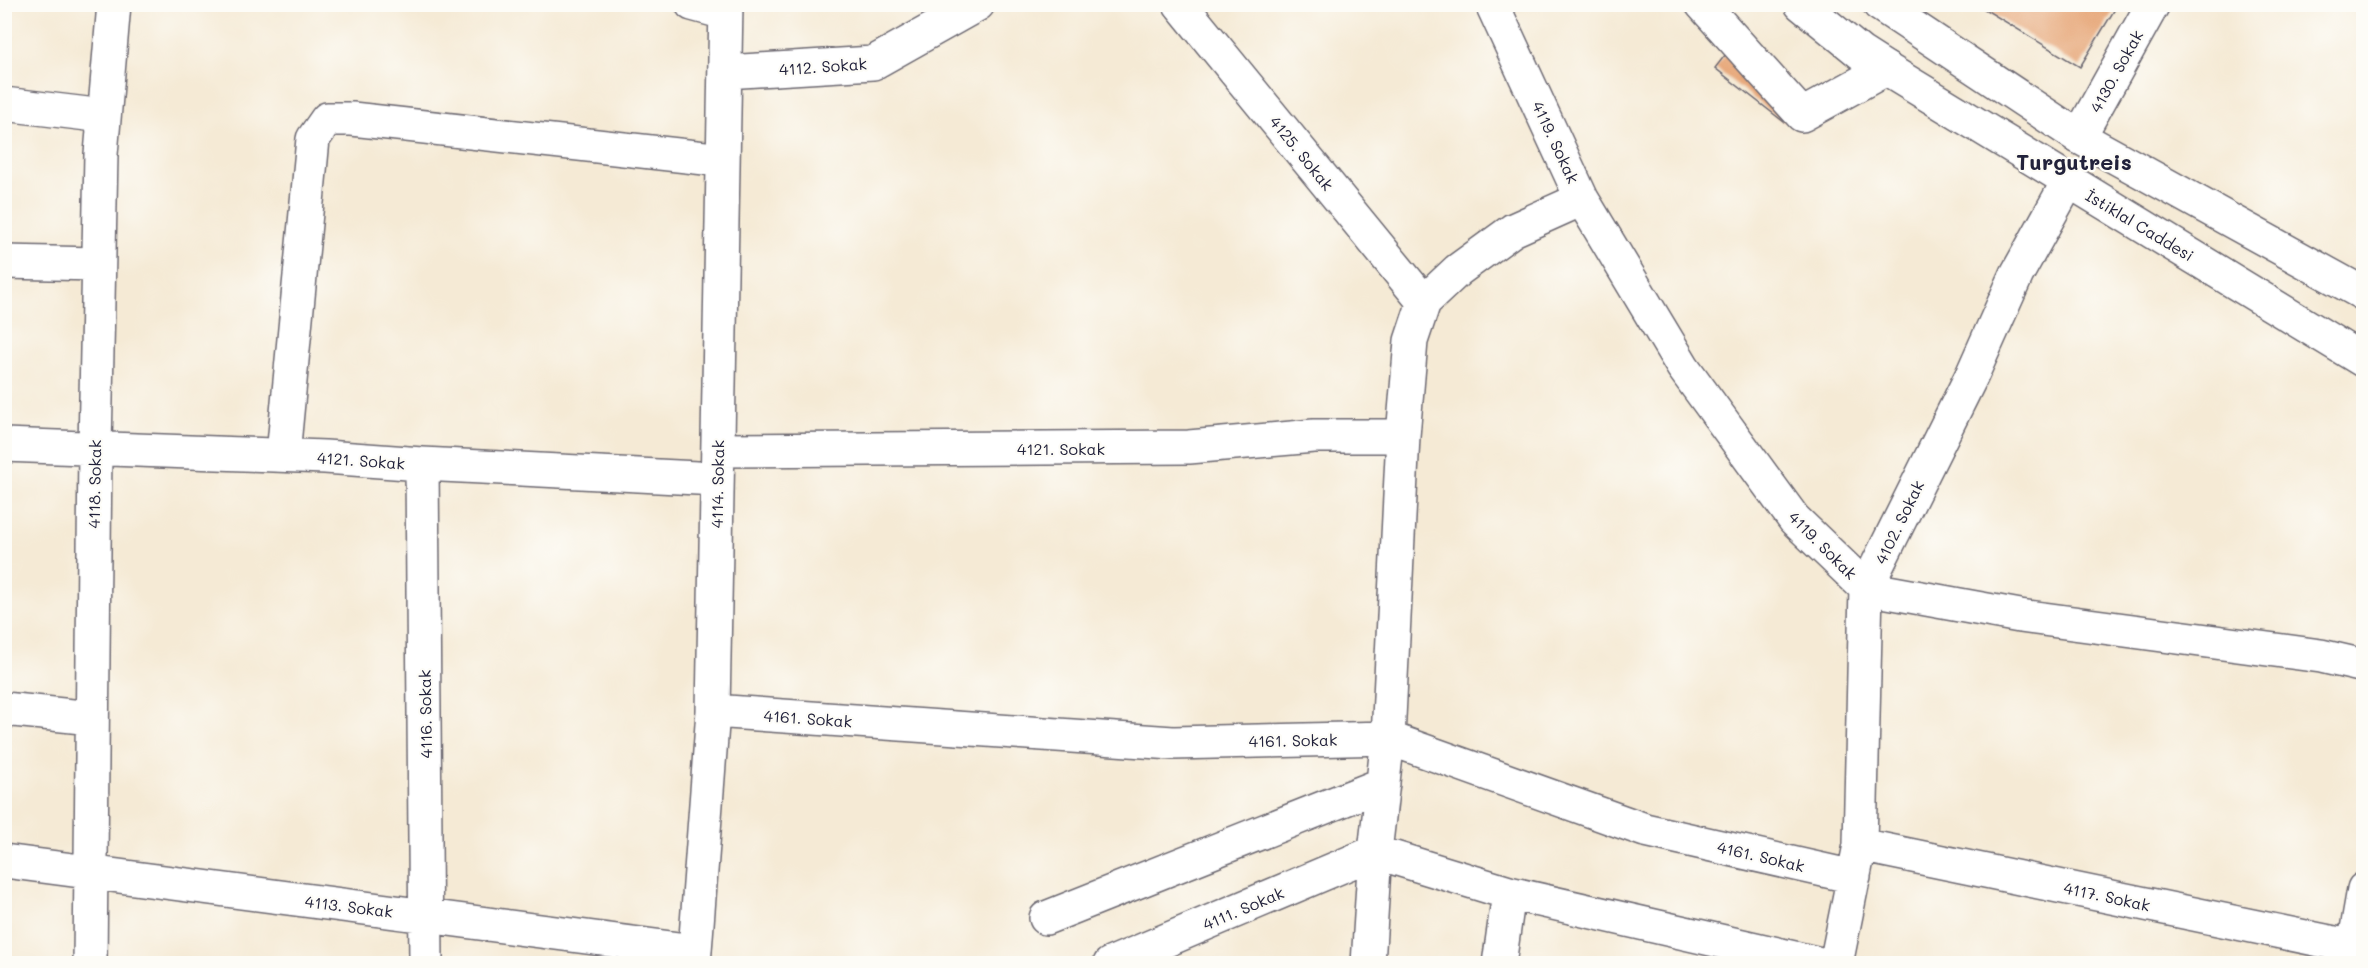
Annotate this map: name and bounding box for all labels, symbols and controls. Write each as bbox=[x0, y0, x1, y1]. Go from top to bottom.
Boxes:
street label: 4130. Sokak bbox=[2085, 26, 2147, 116]
street label: 4112. Sokak bbox=[778, 52, 868, 80]
street label: 4119. Sokak bbox=[1528, 97, 1584, 187]
street label: 4125. Sokak bbox=[1265, 111, 1339, 195]
district label: Turgutreis bbox=[2016, 147, 2132, 176]
street label: İstiklal Caddesi bbox=[2082, 184, 2198, 266]
street label: 4121. Sokak bbox=[1017, 438, 1105, 459]
street label: 4118. Sokak bbox=[83, 439, 105, 529]
street label: 4114. Sokak bbox=[706, 440, 728, 528]
street label: 4121. Sokak bbox=[316, 446, 406, 474]
street label: 4102. Sokak bbox=[1870, 477, 1928, 567]
street label: 4119. Sokak bbox=[1784, 506, 1862, 584]
street label: 4116. Sokak bbox=[414, 669, 436, 759]
street label: 4161. Sokak bbox=[763, 704, 853, 732]
street label: 4161. Sokak bbox=[1248, 729, 1338, 751]
street label: 4161. Sokak bbox=[1715, 836, 1807, 876]
street label: 4117. Sokak bbox=[2062, 877, 2152, 915]
street label: 4111. Sokak bbox=[1199, 881, 1287, 935]
street label: 4113. Sokak bbox=[304, 890, 394, 922]

